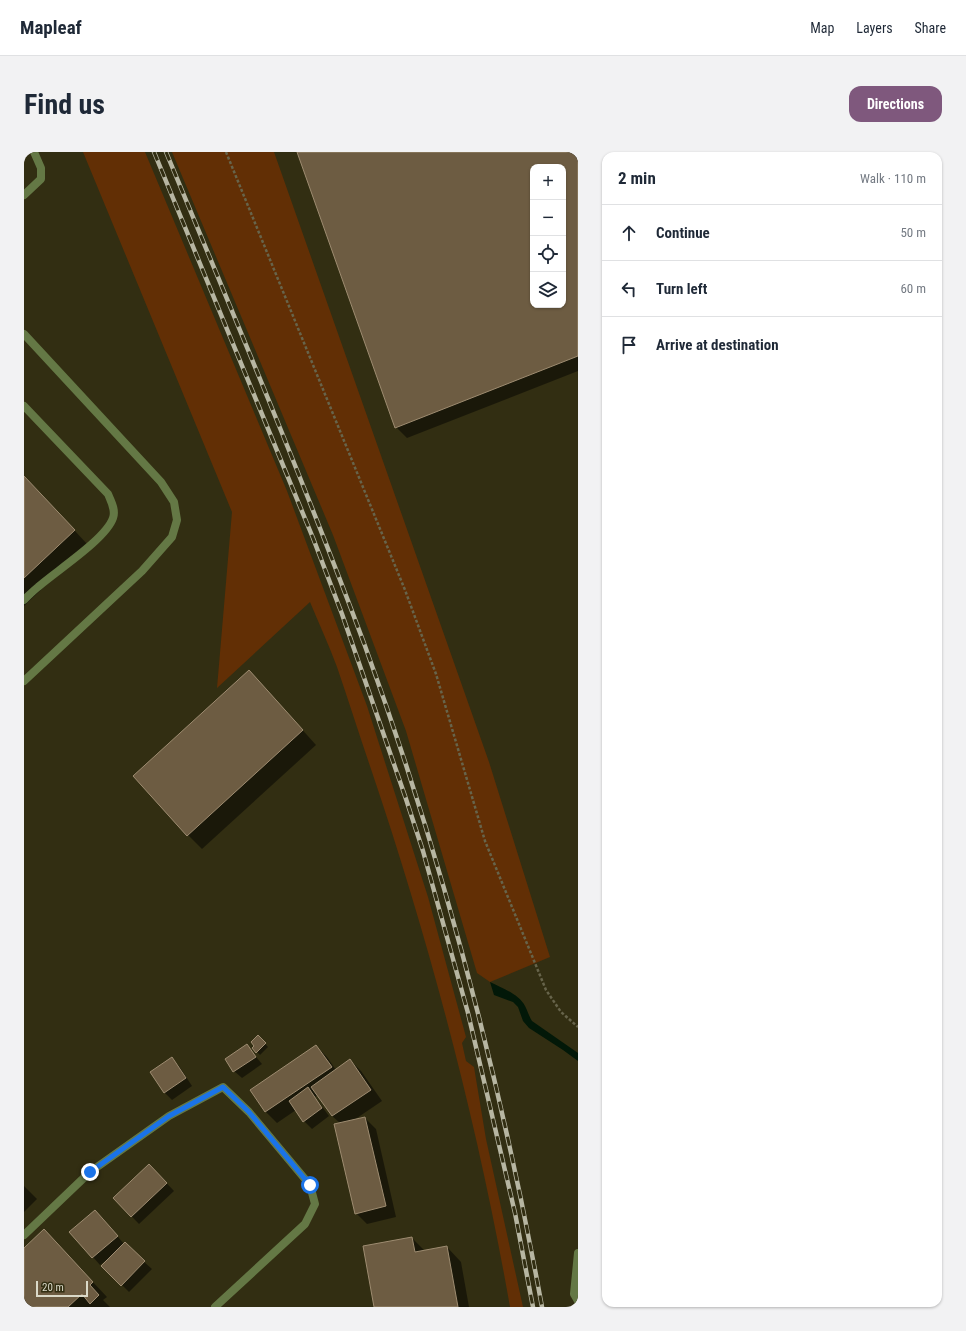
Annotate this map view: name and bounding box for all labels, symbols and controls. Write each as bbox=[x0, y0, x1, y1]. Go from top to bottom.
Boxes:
text: Mapleaf bbox=[20, 16, 82, 39]
text: Map bbox=[810, 20, 834, 36]
text: Layers bbox=[856, 20, 893, 36]
text: Share bbox=[915, 20, 946, 36]
button: Directions bbox=[849, 86, 942, 122]
text: Find us bbox=[24, 88, 105, 121]
map controls bbox=[530, 164, 566, 308]
button: + bbox=[530, 164, 566, 200]
text: 2 min bbox=[618, 168, 656, 188]
text: Walk · 110 m bbox=[860, 171, 926, 186]
button: − bbox=[530, 200, 566, 236]
icon: ahead bbox=[618, 222, 640, 244]
text: Continue bbox=[656, 224, 710, 242]
text: 50 m bbox=[900, 225, 926, 240]
button: locate bbox=[530, 236, 566, 272]
button: layers bbox=[530, 272, 566, 308]
icon: left bbox=[618, 278, 640, 300]
text: Turn left bbox=[656, 280, 707, 298]
text: 60 m bbox=[900, 281, 926, 296]
icon: arrive bbox=[618, 334, 640, 356]
text: Arrive at destination bbox=[656, 336, 779, 354]
route end bbox=[81, 1163, 99, 1181]
route start bbox=[301, 1176, 319, 1194]
scale bar bbox=[36, 1279, 88, 1298]
text: 20 m bbox=[42, 1281, 64, 1294]

